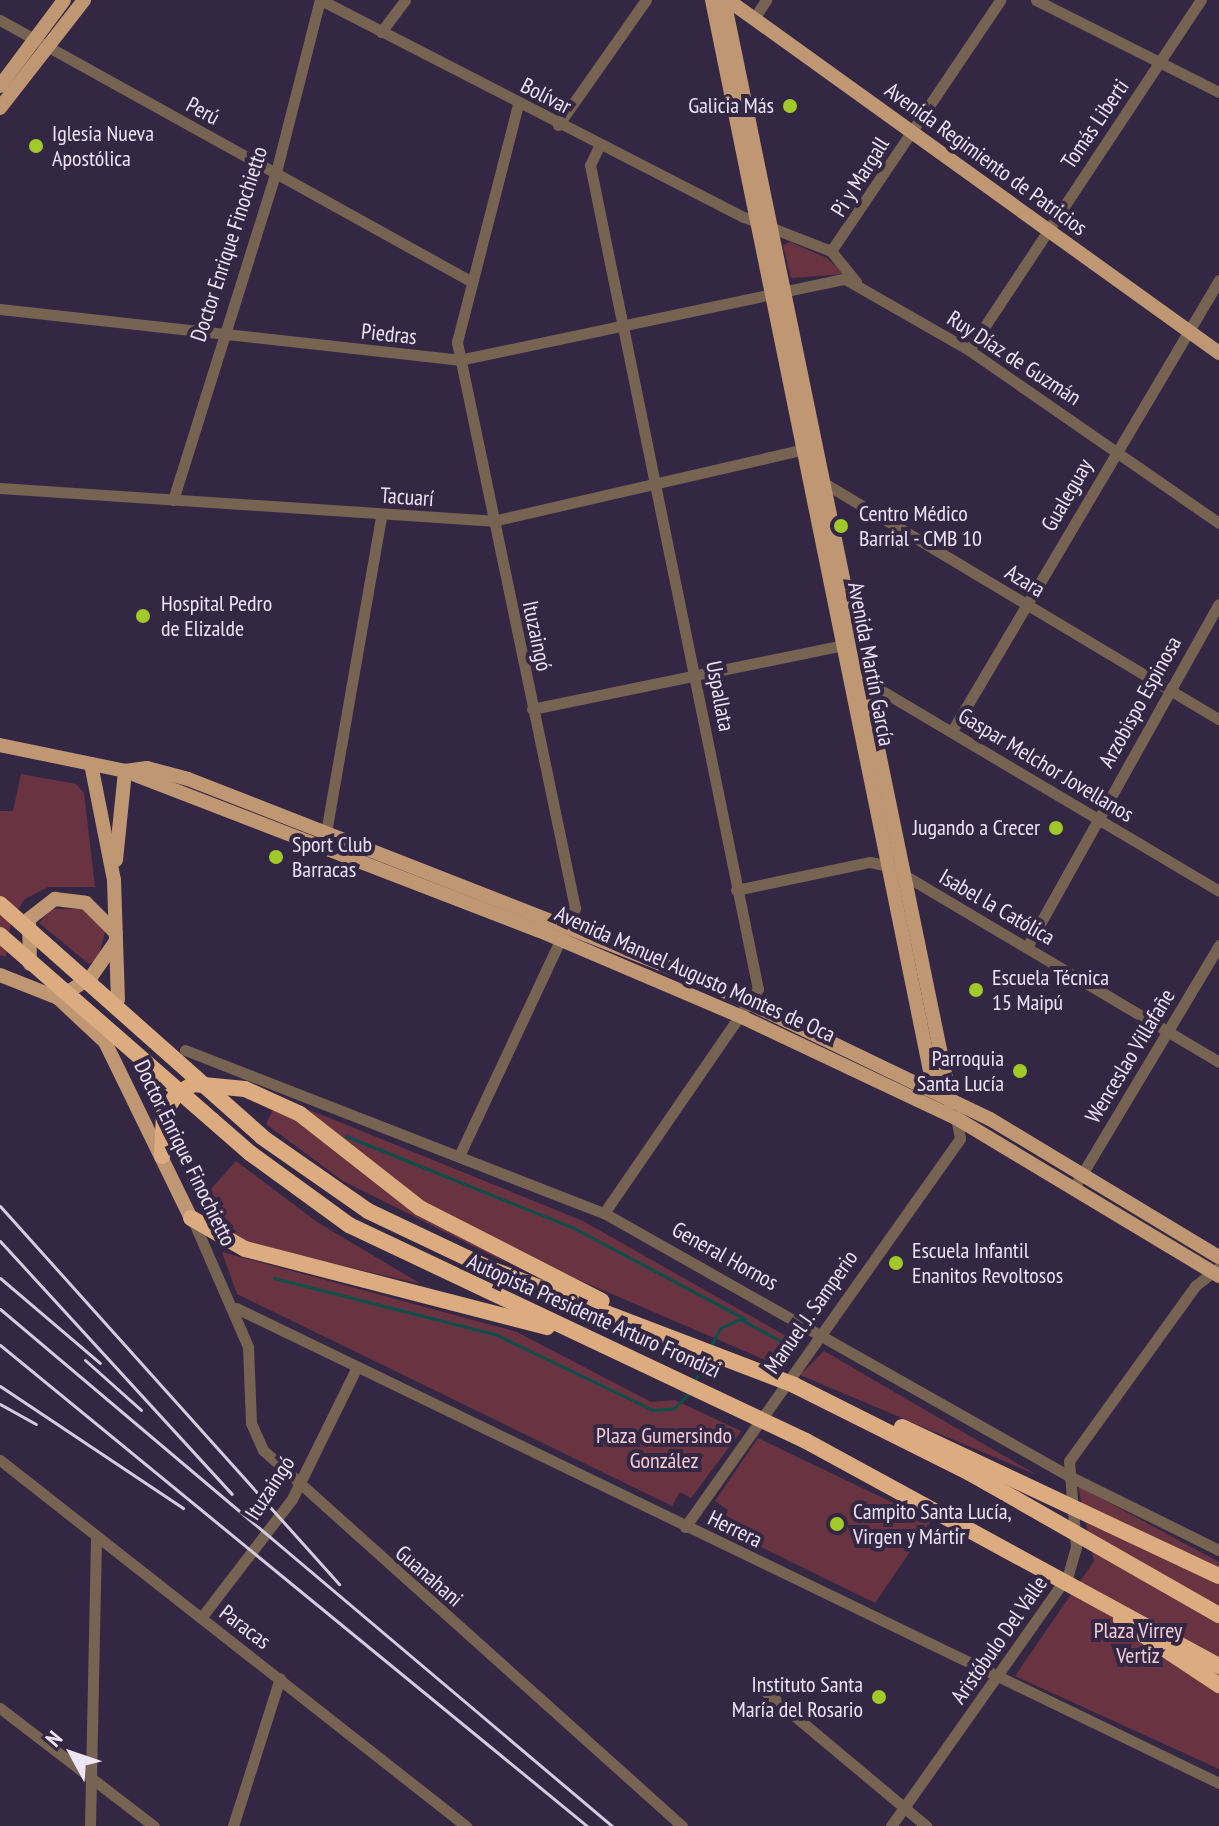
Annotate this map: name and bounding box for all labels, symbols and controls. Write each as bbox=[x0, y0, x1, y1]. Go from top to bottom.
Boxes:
street label: Bolívar bbox=[516, 72, 576, 120]
street label: Tomás Liberti bbox=[1055, 74, 1135, 174]
street label: Avenida Regimiento de Patricios bbox=[880, 77, 1092, 241]
street label: Perú bbox=[182, 91, 224, 131]
place label: Galicia Más bbox=[688, 93, 774, 119]
marker: Galicia Más bbox=[781, 97, 799, 115]
place label: Iglesia Nueva Apostólica bbox=[52, 120, 154, 172]
street label: Pi y Margall bbox=[825, 132, 895, 222]
marker: Iglesia Nueva Apostólica bbox=[27, 137, 45, 155]
street label: Doctor Enrique Finochietto bbox=[185, 143, 273, 345]
street label: Ruy Díaz de Guzmán bbox=[942, 305, 1086, 411]
street label: Piedras bbox=[360, 318, 418, 350]
street label: Gualeguay bbox=[1036, 454, 1098, 536]
street label: Tacuarí bbox=[379, 482, 435, 512]
place label: Centro Médico Barrial - CMB 10 bbox=[859, 500, 984, 552]
marker: Centro Médico Barrial - CMB 10 bbox=[830, 515, 852, 537]
street label: Azara bbox=[1000, 559, 1050, 603]
street label: Avenida Martín García bbox=[842, 580, 900, 748]
place label: Hospital Pedro de Elizalde bbox=[161, 590, 272, 642]
street label: Ituzaingó bbox=[517, 599, 557, 673]
marker: Hospital Pedro de Elizalde bbox=[132, 605, 154, 627]
street label: Arzobispo Espinosa bbox=[1093, 632, 1187, 772]
street label: Uspallata bbox=[700, 659, 740, 733]
street label: Gaspar Melchor Jovellanos bbox=[954, 702, 1138, 828]
place label: Jugando a Crecer bbox=[913, 815, 1040, 841]
marker: Jugando a Crecer bbox=[1047, 819, 1065, 837]
place label: Sport Club Barracas bbox=[292, 831, 372, 882]
marker: Sport Club Barracas bbox=[267, 848, 285, 866]
street label: Isabel la Católica bbox=[935, 863, 1059, 951]
street label: Avenida Manuel Augusto Montes de Oca bbox=[551, 900, 839, 1048]
place label: Escuela Técnica 15 Maipú bbox=[992, 964, 1110, 1016]
marker: Escuela Técnica 15 Maipú bbox=[967, 981, 985, 999]
street label: Wenceslao Villafañe bbox=[1080, 984, 1180, 1128]
place label: Parroquia Santa Lucía bbox=[917, 1045, 1004, 1096]
street label: Doctor Enrique Finochietto bbox=[129, 1056, 241, 1250]
marker: Parroquia Santa Lucía bbox=[1011, 1062, 1029, 1080]
street label: General Hornos bbox=[667, 1216, 783, 1296]
place label: Escuela Infantil Enanitos Revoltosos bbox=[912, 1237, 1063, 1288]
street label: Manuel J. Samperio bbox=[758, 1245, 864, 1379]
street label: Autopista Presidente Arturo Frondizi bbox=[463, 1248, 725, 1384]
marker: Escuela Infantil Enanitos Revoltosos bbox=[887, 1254, 905, 1272]
park label: Plaza Gumersindo González bbox=[596, 1422, 732, 1474]
street label: Ituzaingó bbox=[240, 1451, 300, 1525]
place label: Campito Santa Lucía, Virgen y Mártir bbox=[853, 1498, 1012, 1550]
street label: Herrera bbox=[704, 1505, 766, 1553]
marker: Campito Santa Lucía, Virgen y Mártir bbox=[828, 1515, 846, 1533]
street label: Guanahani bbox=[390, 1540, 468, 1612]
street label: Aristóbulo Del Valle bbox=[945, 1571, 1053, 1709]
street label: Paracas bbox=[214, 1599, 276, 1655]
park label: Plaza Virrey Vertiz bbox=[1093, 1617, 1183, 1668]
place label: Instituto Santa María del Rosario bbox=[732, 1671, 863, 1722]
marker: Instituto Santa María del Rosario bbox=[870, 1688, 888, 1706]
north arrow bbox=[32, 1714, 112, 1794]
text: N bbox=[39, 1725, 68, 1752]

